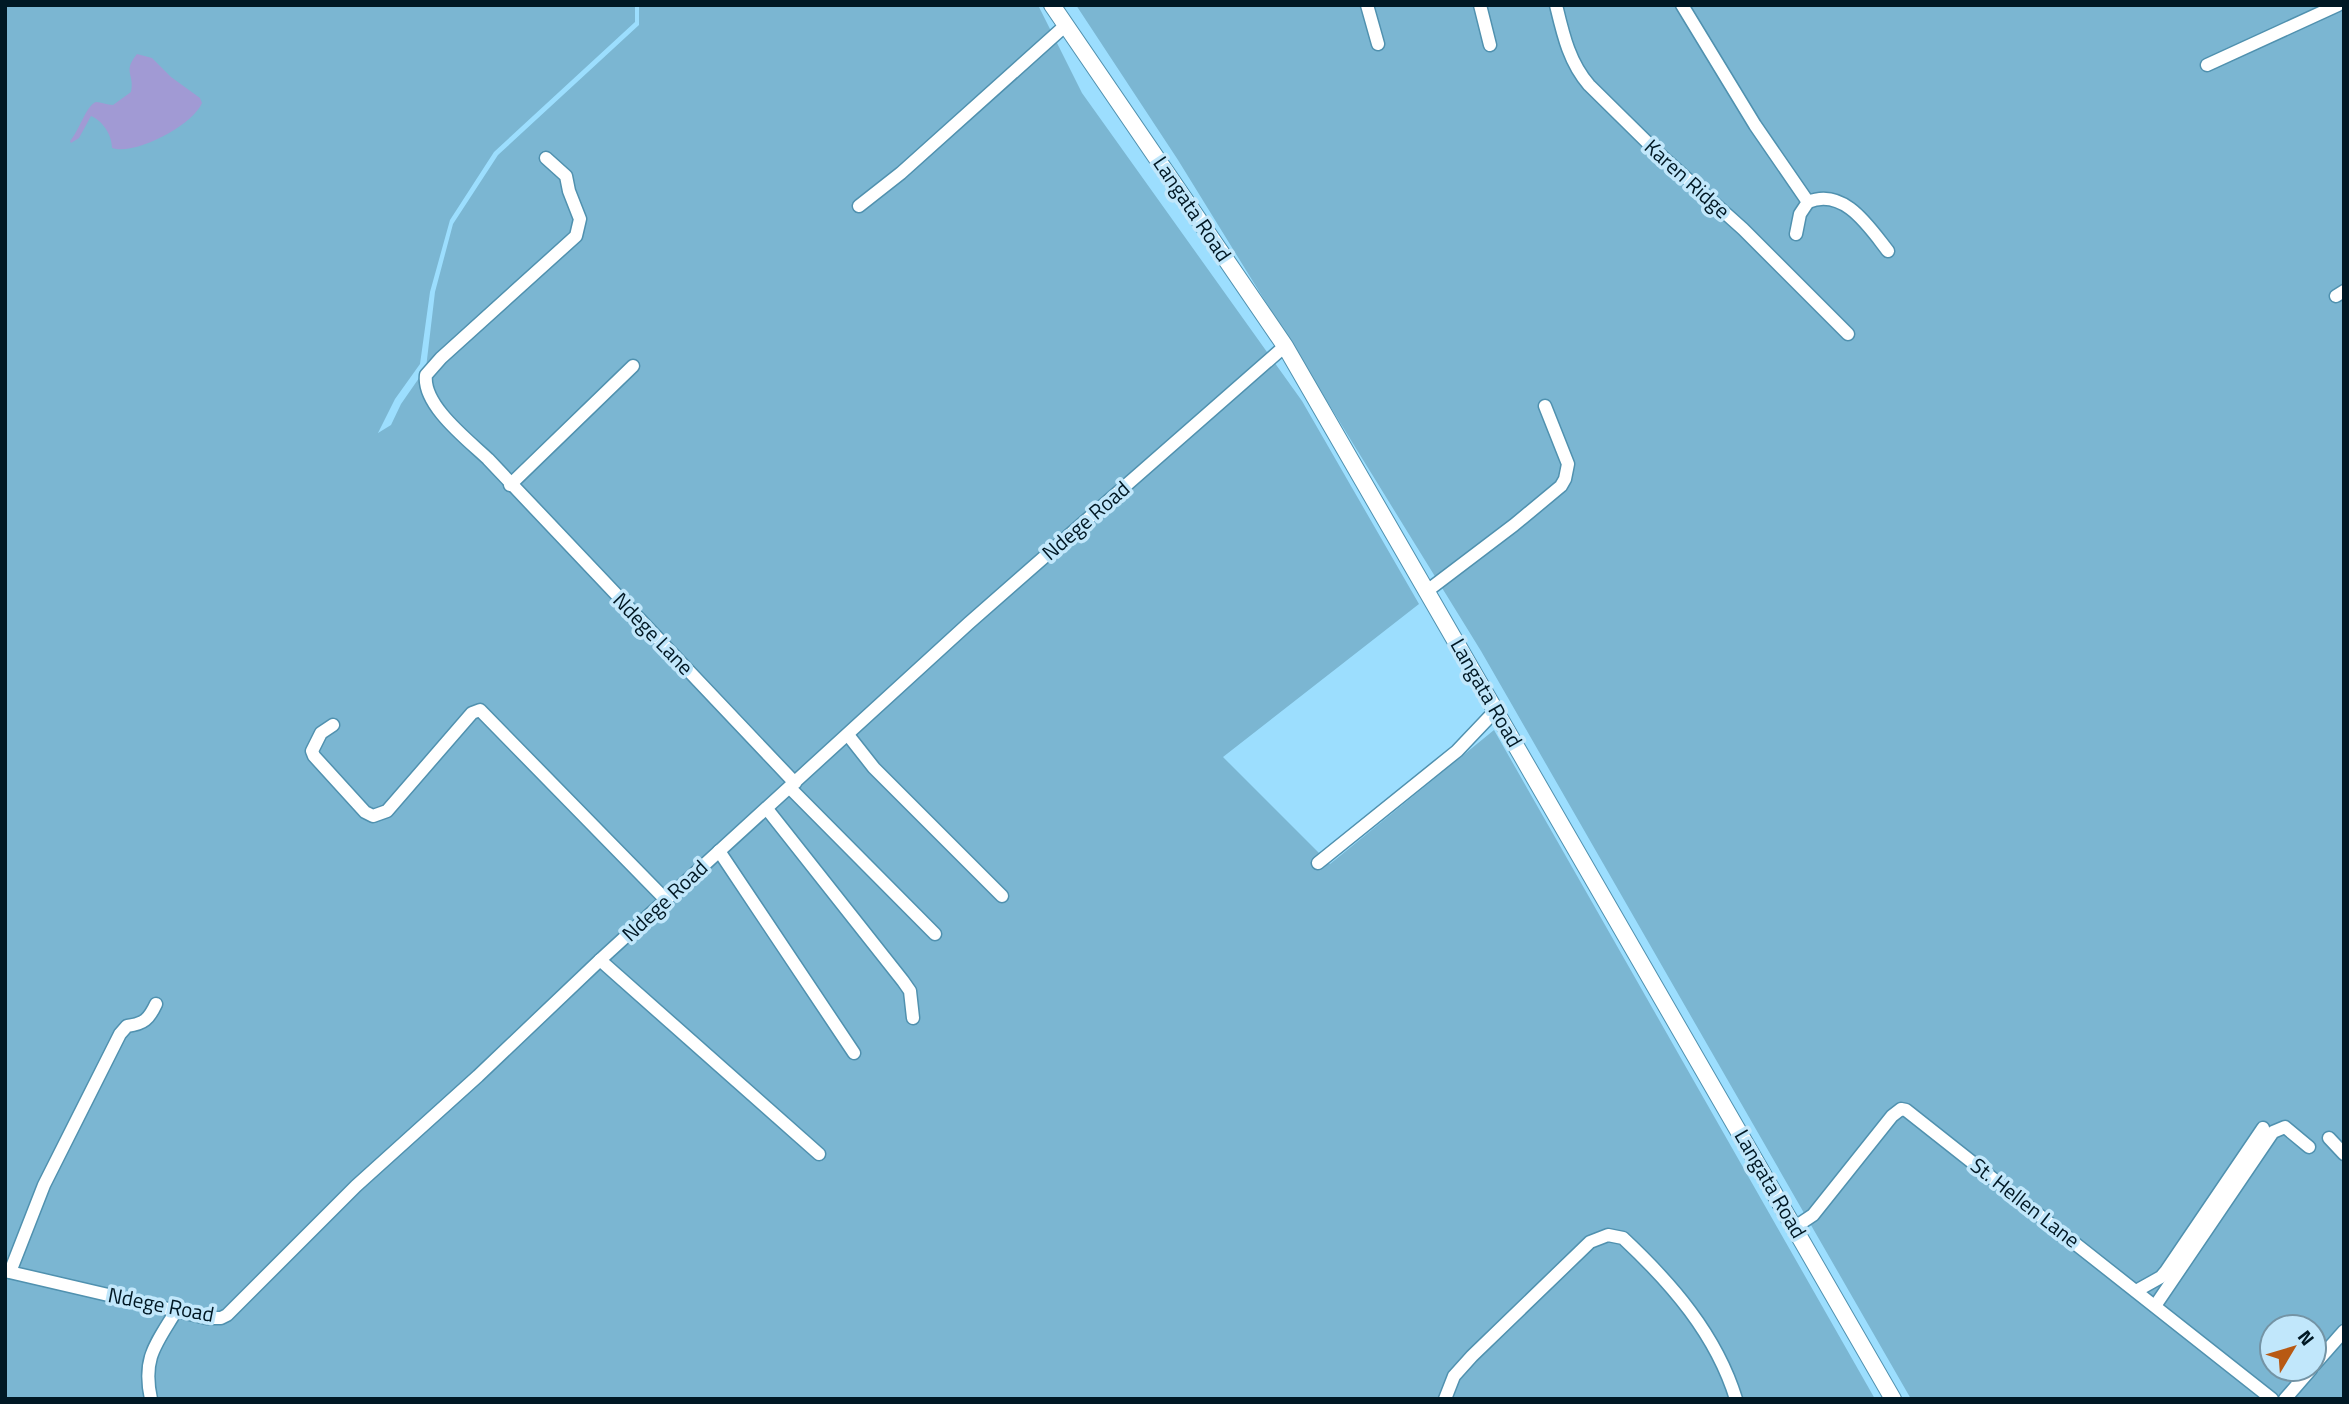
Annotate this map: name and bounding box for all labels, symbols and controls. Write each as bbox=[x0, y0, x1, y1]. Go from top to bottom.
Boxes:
street label: Karen Ridge bbox=[1638, 131, 1738, 226]
street label: Langata Road bbox=[1146, 149, 1240, 268]
street label: Ndege Road bbox=[1034, 473, 1136, 568]
street label: Ndege Lane bbox=[606, 585, 701, 682]
street label: Langata Road bbox=[1443, 632, 1531, 753]
street label: Ndege Road bbox=[614, 852, 714, 949]
street label: Langata Road bbox=[1727, 1123, 1815, 1244]
street label: St. Hellen Lane bbox=[1964, 1149, 2087, 1255]
street label: Ndege Road bbox=[105, 1278, 217, 1330]
north arrow bbox=[2258, 1313, 2328, 1383]
text: N bbox=[2291, 1323, 2322, 1351]

